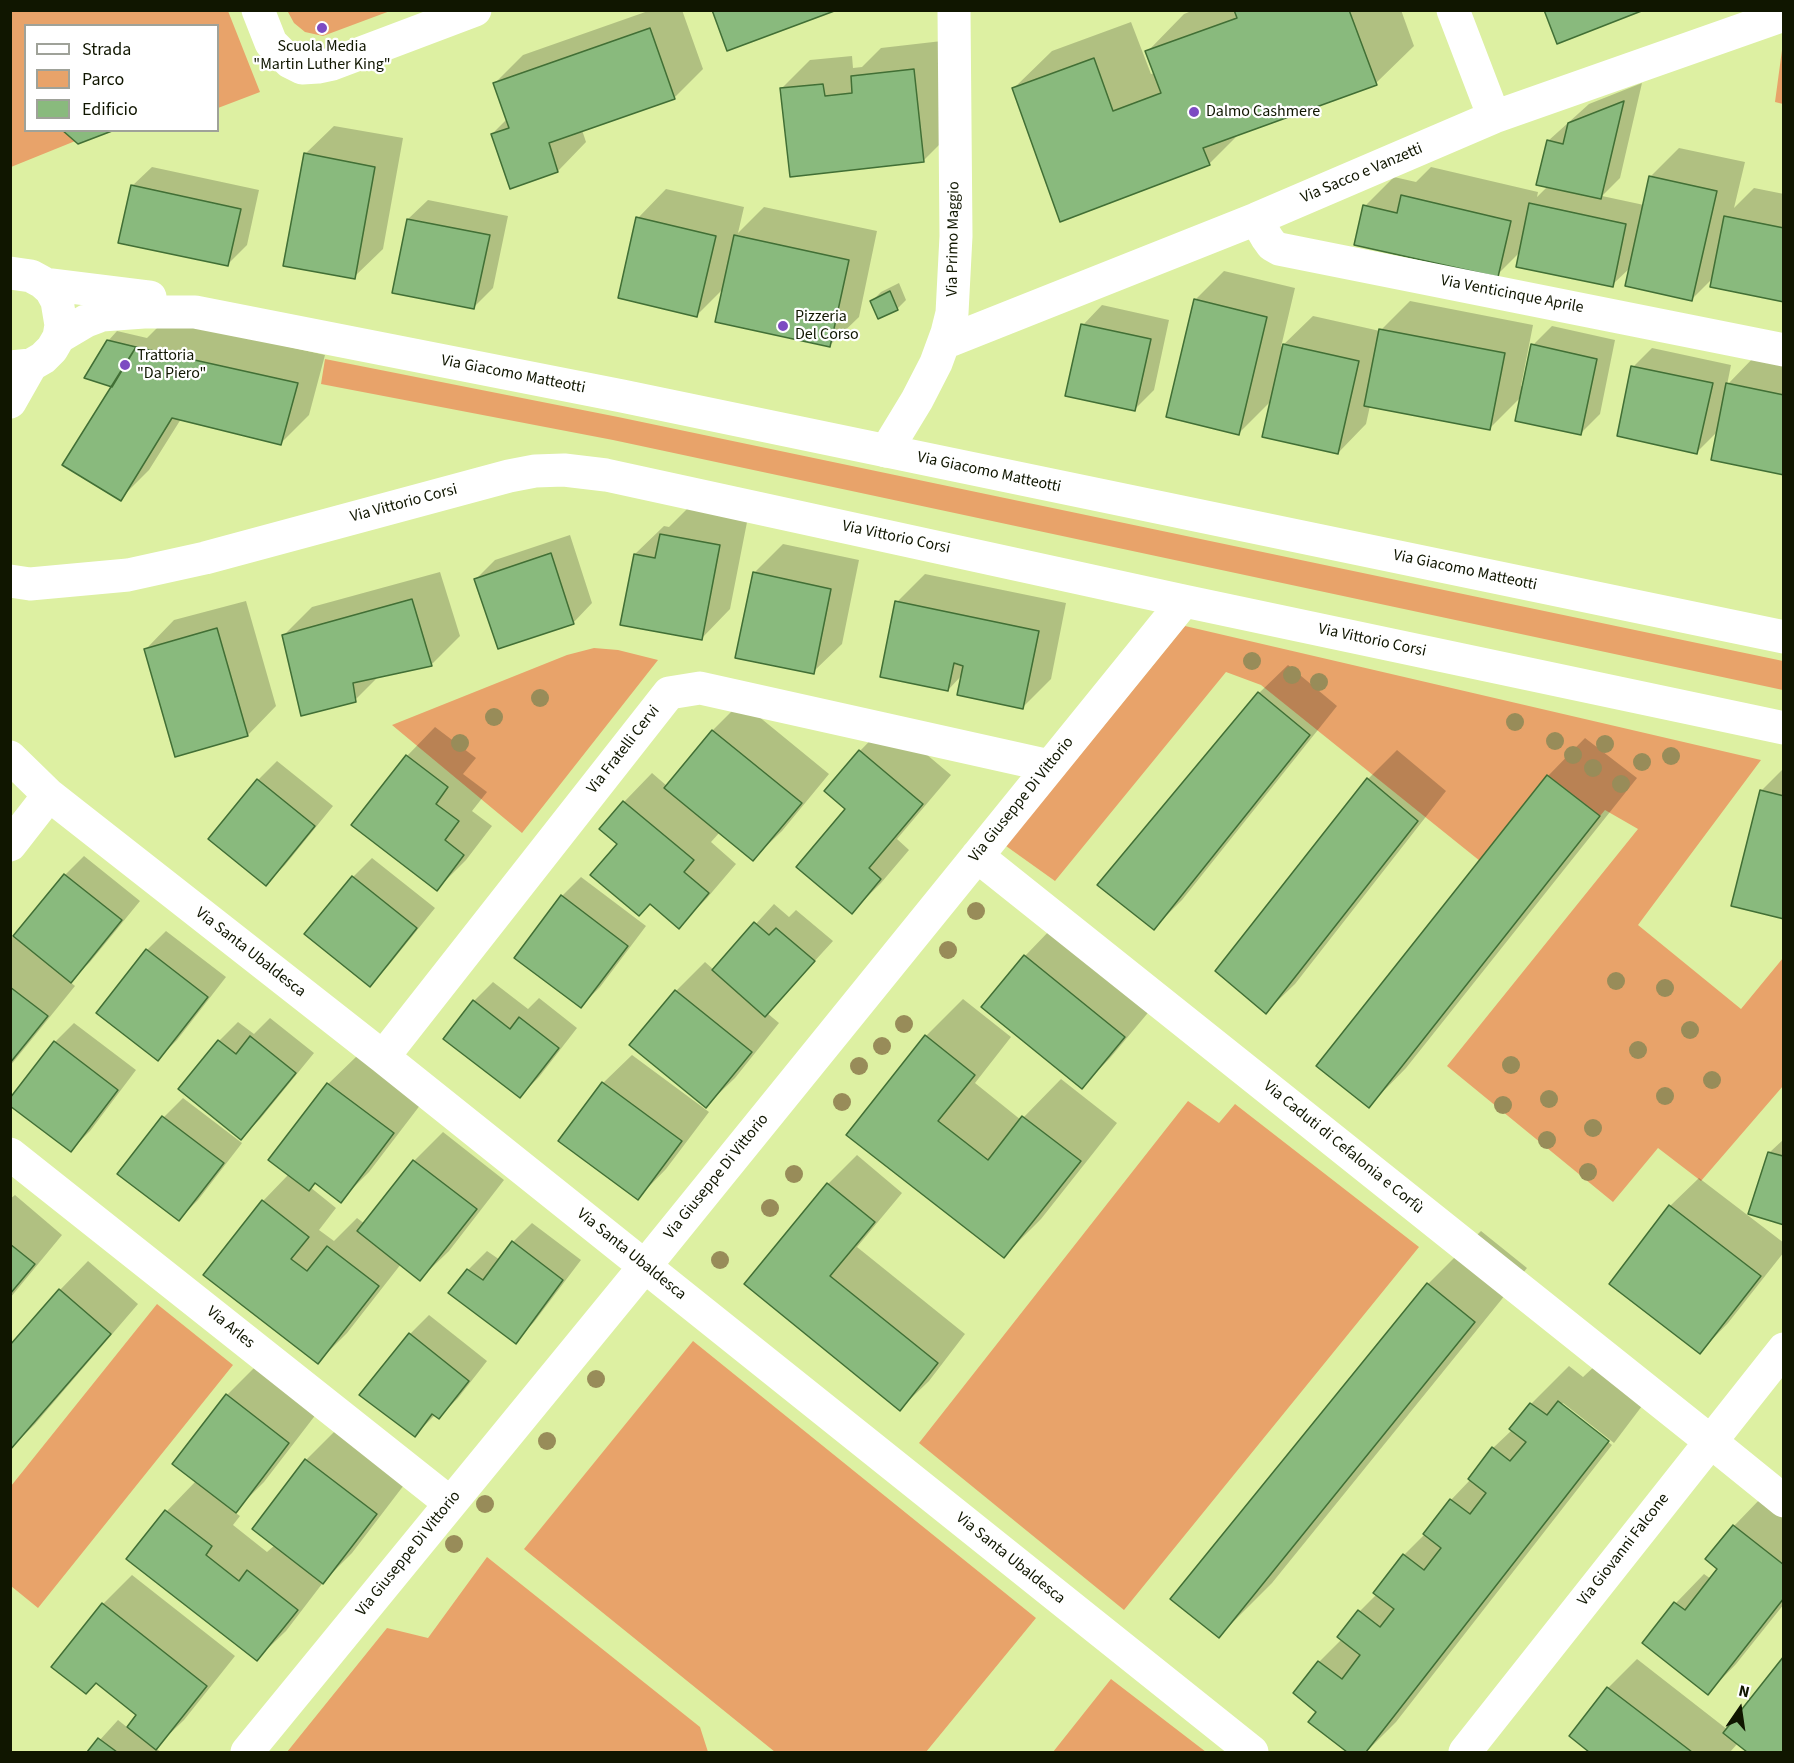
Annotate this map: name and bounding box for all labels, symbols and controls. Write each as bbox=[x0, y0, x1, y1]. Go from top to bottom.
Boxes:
marker: Scuola Media "Martin Luther King" bbox=[315, 21, 329, 35]
legend bbox=[24, 24, 219, 132]
text: Strada bbox=[82, 37, 131, 62]
place label: Scuola Media "Martin Luther King" bbox=[253, 37, 391, 75]
text: Parco bbox=[82, 67, 124, 92]
text: Edificio bbox=[82, 97, 138, 122]
place label: Dalmo Cashmere bbox=[1206, 102, 1320, 122]
marker: Dalmo Cashmere bbox=[1187, 105, 1201, 119]
street label: Via Sacco e Vanzetti bbox=[1298, 140, 1426, 208]
street label: Via Primo Maggio bbox=[943, 181, 965, 297]
street label: Via Venticinque Aprile bbox=[1439, 272, 1585, 318]
place label: Pizzeria Del Corso bbox=[795, 307, 859, 345]
marker: Pizzeria Del Corso bbox=[776, 319, 790, 333]
place label: Trattoria "Da Piero" bbox=[137, 346, 206, 384]
street label: Via Giacomo Matteotti bbox=[439, 352, 587, 398]
marker: Trattoria "Da Piero" bbox=[118, 358, 132, 372]
street label: Via Giacomo Matteotti bbox=[915, 448, 1063, 498]
street label: Via Vittorio Corsi bbox=[348, 481, 460, 527]
street label: Via Vittorio Corsi bbox=[840, 517, 952, 559]
street label: Via Giacomo Matteotti bbox=[1391, 546, 1539, 596]
street label: Via Vittorio Corsi bbox=[1316, 620, 1428, 662]
street label: Via Fratelli Cervi bbox=[584, 702, 664, 798]
street label: Via Giuseppe Di Vittorio bbox=[966, 733, 1078, 867]
street label: Via Santa Ubaldesca bbox=[191, 904, 309, 1002]
street label: Via Caduti di Cefalonia e Corfù bbox=[1259, 1077, 1427, 1219]
street label: Via Giuseppe Di Vittorio bbox=[661, 1110, 773, 1244]
street label: Via Santa Ubaldesca bbox=[573, 1205, 689, 1305]
street label: Via Arles bbox=[202, 1303, 258, 1353]
street label: Via Giuseppe Di Vittorio bbox=[353, 1487, 465, 1621]
street label: Via Giovanni Falcone bbox=[1574, 1490, 1674, 1610]
street label: Via Santa Ubaldesca bbox=[952, 1509, 1068, 1609]
north arrow bbox=[1710, 1679, 1770, 1739]
text: N bbox=[1736, 1680, 1752, 1703]

